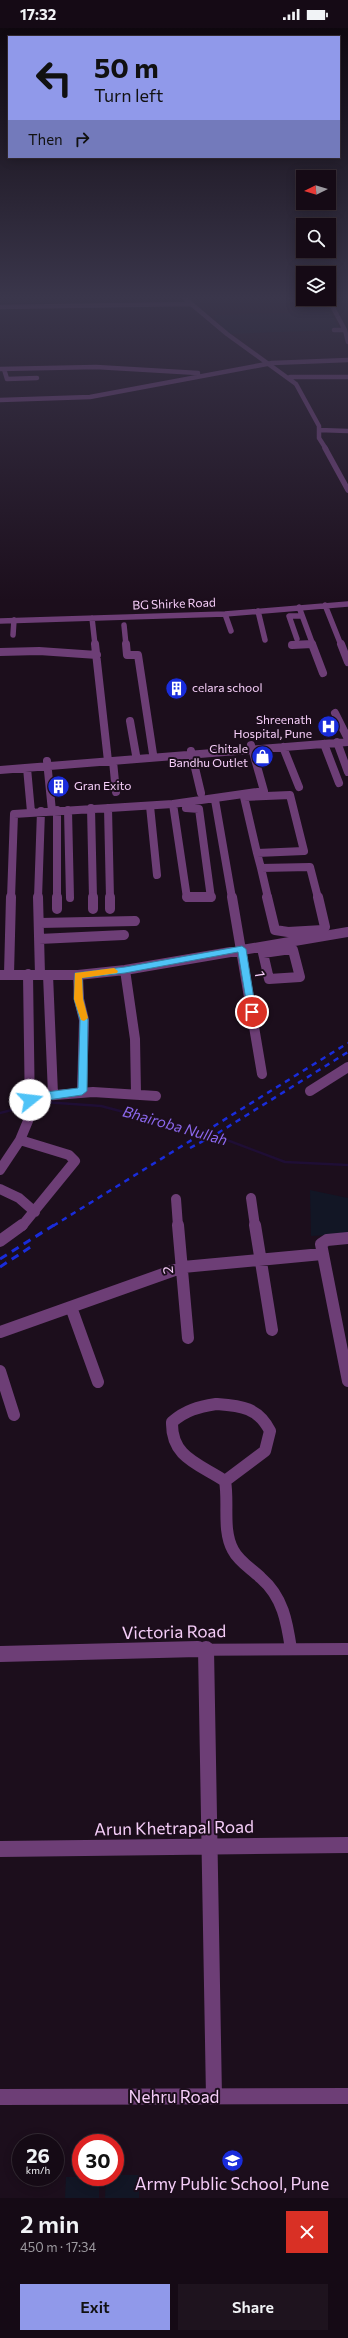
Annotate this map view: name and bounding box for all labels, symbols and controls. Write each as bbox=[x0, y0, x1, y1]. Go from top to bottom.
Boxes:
text: 17:32 bbox=[20, 5, 56, 23]
text: 50 m bbox=[94, 50, 159, 84]
icon: left bbox=[28, 52, 80, 104]
text: Turn left bbox=[94, 84, 163, 106]
icon: right bbox=[71, 128, 93, 150]
text: Then bbox=[28, 130, 63, 148]
north arrow bbox=[296, 170, 336, 210]
map controls bbox=[296, 170, 336, 306]
button: search bbox=[296, 218, 336, 258]
button: layers bbox=[296, 266, 336, 306]
street label: BG Shirke Road bbox=[132, 595, 216, 611]
building icon: celara school bbox=[163, 675, 189, 701]
place label: celara school bbox=[192, 680, 263, 694]
place label: Shreenath Hospital, Pune bbox=[234, 712, 312, 740]
hospital icon: Shreenath Hospital, Pune bbox=[315, 714, 341, 740]
place label: Chitale Bandhu Outlet bbox=[169, 741, 248, 769]
shop icon: Chitale Bandhu Outlet bbox=[250, 743, 276, 769]
building icon: Gran Exito bbox=[46, 773, 72, 799]
place label: Gran Exito bbox=[74, 778, 132, 792]
street label: 1 bbox=[252, 970, 269, 978]
pin bbox=[235, 995, 269, 1029]
icon: arrive bbox=[241, 1001, 263, 1023]
position arrow bbox=[9, 1079, 51, 1121]
water label: Bhairoba Nullah bbox=[121, 1102, 230, 1149]
street label: 2 bbox=[159, 1265, 176, 1275]
street label: Victoria Road bbox=[122, 1620, 226, 1643]
street label: Arun Khetrapal Road bbox=[94, 1816, 254, 1839]
street label: Nehru Road bbox=[129, 2086, 219, 2107]
speed limit sign: 30 bbox=[72, 2134, 124, 2186]
text: 26 bbox=[26, 2143, 50, 2167]
school or university icon: Army Public School, Pune bbox=[219, 2147, 245, 2173]
text: km/h bbox=[26, 2164, 50, 2176]
place label: Army Public School, Pune bbox=[135, 2173, 329, 2194]
text: 2 min bbox=[20, 2209, 79, 2238]
button: close bbox=[286, 2211, 328, 2253]
text: 450 m · 17:34 bbox=[20, 2239, 96, 2255]
button: Exit bbox=[20, 2284, 170, 2330]
button: Share bbox=[178, 2284, 328, 2330]

